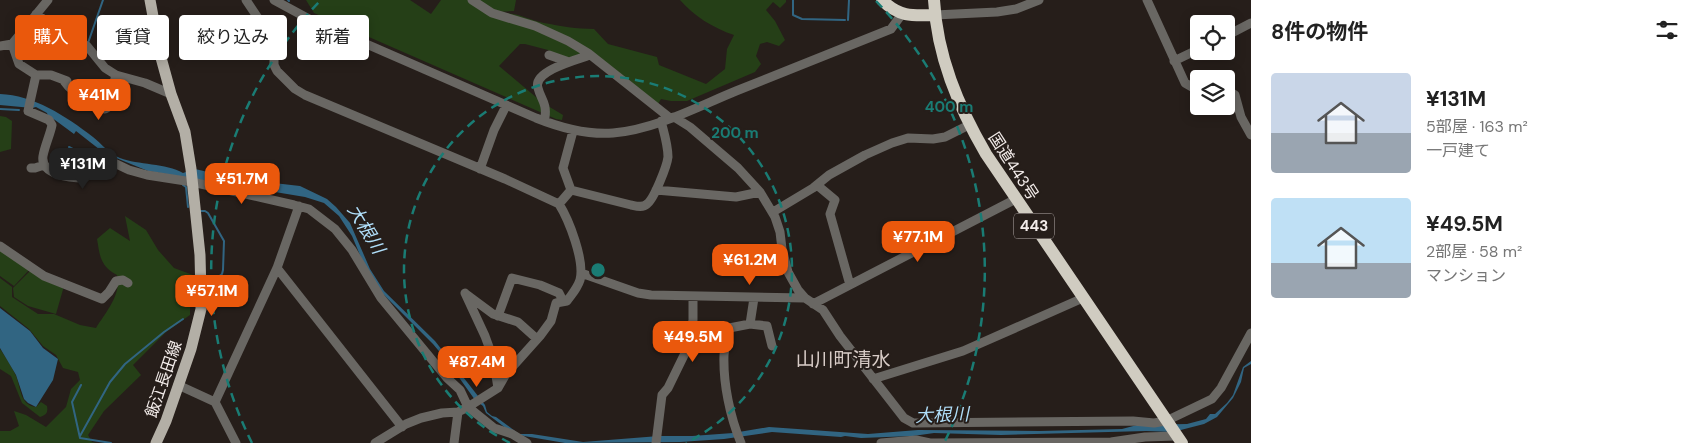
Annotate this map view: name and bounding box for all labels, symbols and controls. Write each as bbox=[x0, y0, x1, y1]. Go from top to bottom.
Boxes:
chip: 購入 bbox=[15, 15, 87, 60]
chip: 賃貸 bbox=[97, 15, 169, 60]
chip: 絞り込み bbox=[179, 15, 287, 60]
chip: 新着 bbox=[297, 15, 369, 60]
map controls bbox=[1190, 15, 1235, 115]
button: locate bbox=[1190, 15, 1235, 60]
icon: filters bbox=[1653, 16, 1681, 44]
text: 8件の物件 bbox=[1271, 18, 1368, 46]
button: layers bbox=[1190, 70, 1235, 115]
pin: ¥41M bbox=[69, 78, 129, 121]
text: ¥41M bbox=[79, 84, 119, 105]
text: ¥131M bbox=[1426, 85, 1486, 113]
icon: home bbox=[1311, 93, 1371, 153]
text: 400 m bbox=[925, 97, 973, 117]
text: 5部屋 · 163 m² bbox=[1426, 116, 1528, 137]
text: 200 m bbox=[711, 123, 759, 143]
street label: 国道443号 bbox=[984, 128, 1043, 204]
text: 一戸建て bbox=[1426, 140, 1490, 161]
pin: ¥131M bbox=[48, 148, 118, 190]
text: ¥131M bbox=[60, 153, 106, 174]
pin: ¥51.7M bbox=[201, 162, 283, 205]
text: ¥51.7M bbox=[216, 168, 268, 189]
water label: 大根川 bbox=[342, 200, 391, 260]
text: ¥49.5M bbox=[1426, 210, 1503, 238]
road number: 443 bbox=[1014, 214, 1054, 238]
icon: home bbox=[1311, 218, 1371, 278]
pin: ¥77.1M bbox=[877, 220, 959, 263]
text: ¥77.1M bbox=[893, 226, 943, 247]
text: 2部屋 · 58 m² bbox=[1426, 241, 1522, 262]
pin: ¥61.2M bbox=[709, 244, 791, 286]
text: ¥61.2M bbox=[723, 249, 777, 270]
centre of rings bbox=[589, 261, 607, 279]
text: マンション bbox=[1426, 265, 1506, 286]
pin: ¥57.1M bbox=[171, 274, 253, 317]
text: ¥57.1M bbox=[186, 280, 238, 301]
pin: ¥49.5M bbox=[652, 320, 734, 363]
text: ¥49.5M bbox=[664, 326, 722, 347]
street label: 飯江長田線 bbox=[141, 338, 186, 420]
pin: ¥87.4M bbox=[436, 346, 518, 388]
district label: 山川町清水 bbox=[795, 347, 891, 372]
text: ¥87.4M bbox=[449, 351, 505, 372]
water label: 大根川 bbox=[915, 402, 971, 428]

